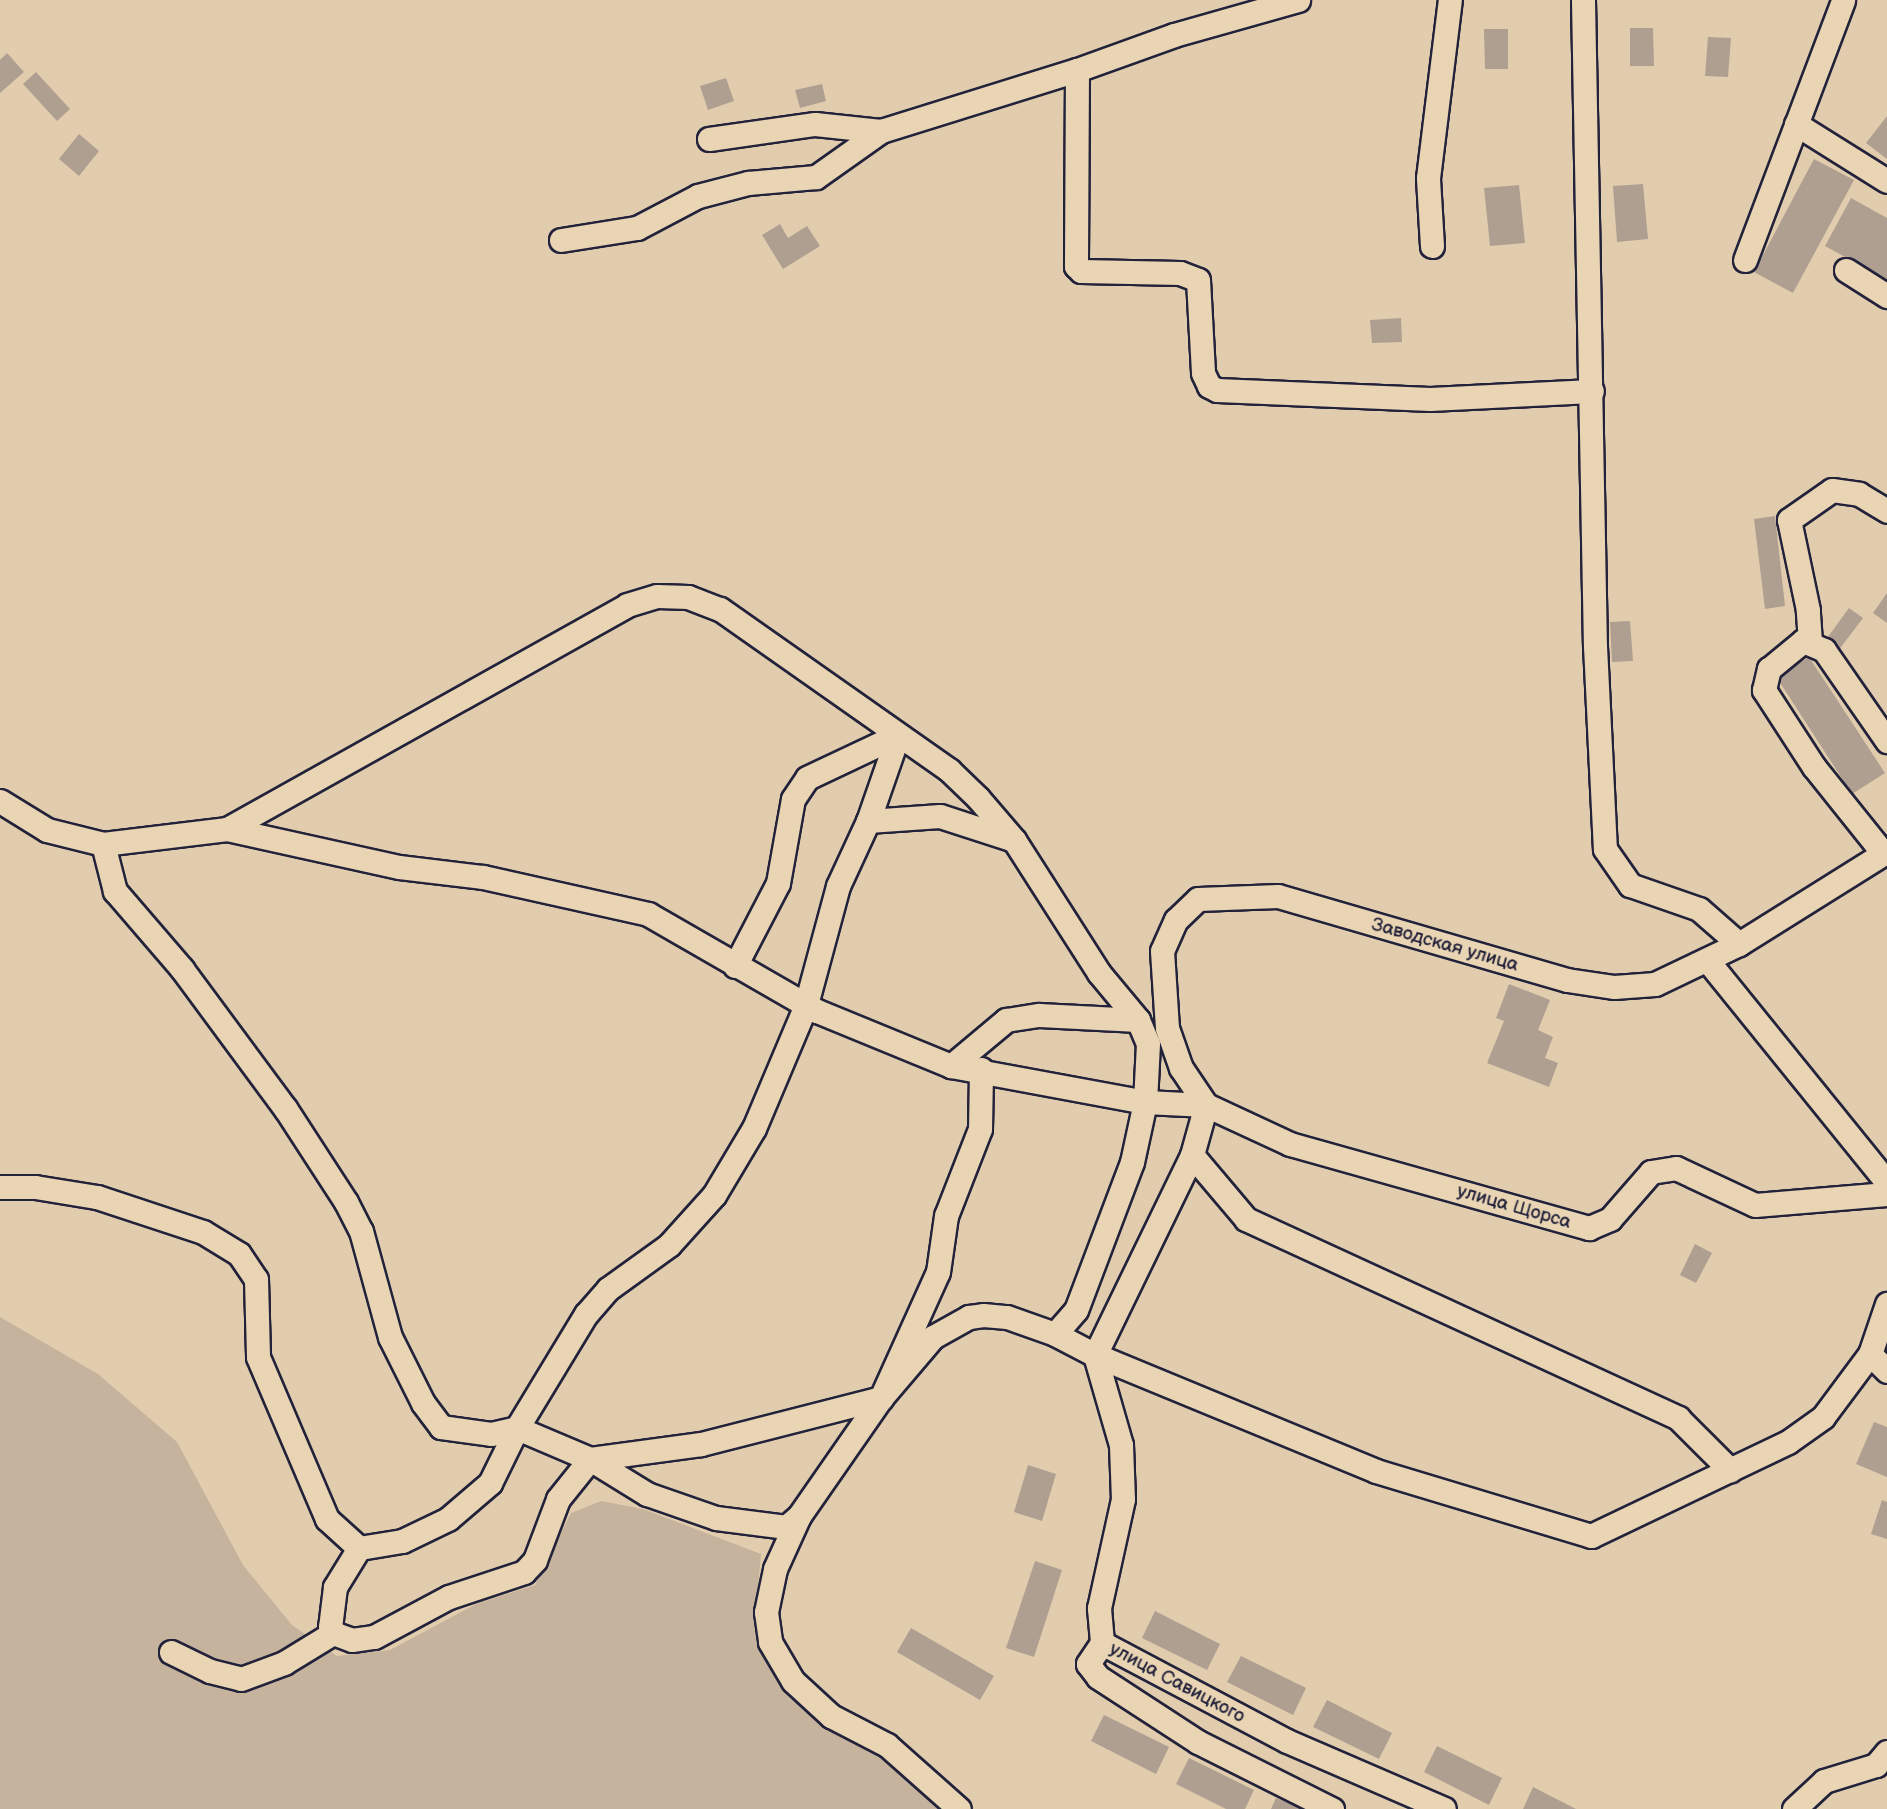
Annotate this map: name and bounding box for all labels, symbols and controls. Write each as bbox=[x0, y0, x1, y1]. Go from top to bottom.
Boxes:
street label: Заводская улица bbox=[1369, 913, 1521, 977]
street label: улица Щорса bbox=[1454, 1180, 1574, 1234]
street label: улица Савицкого bbox=[1105, 1638, 1249, 1728]

